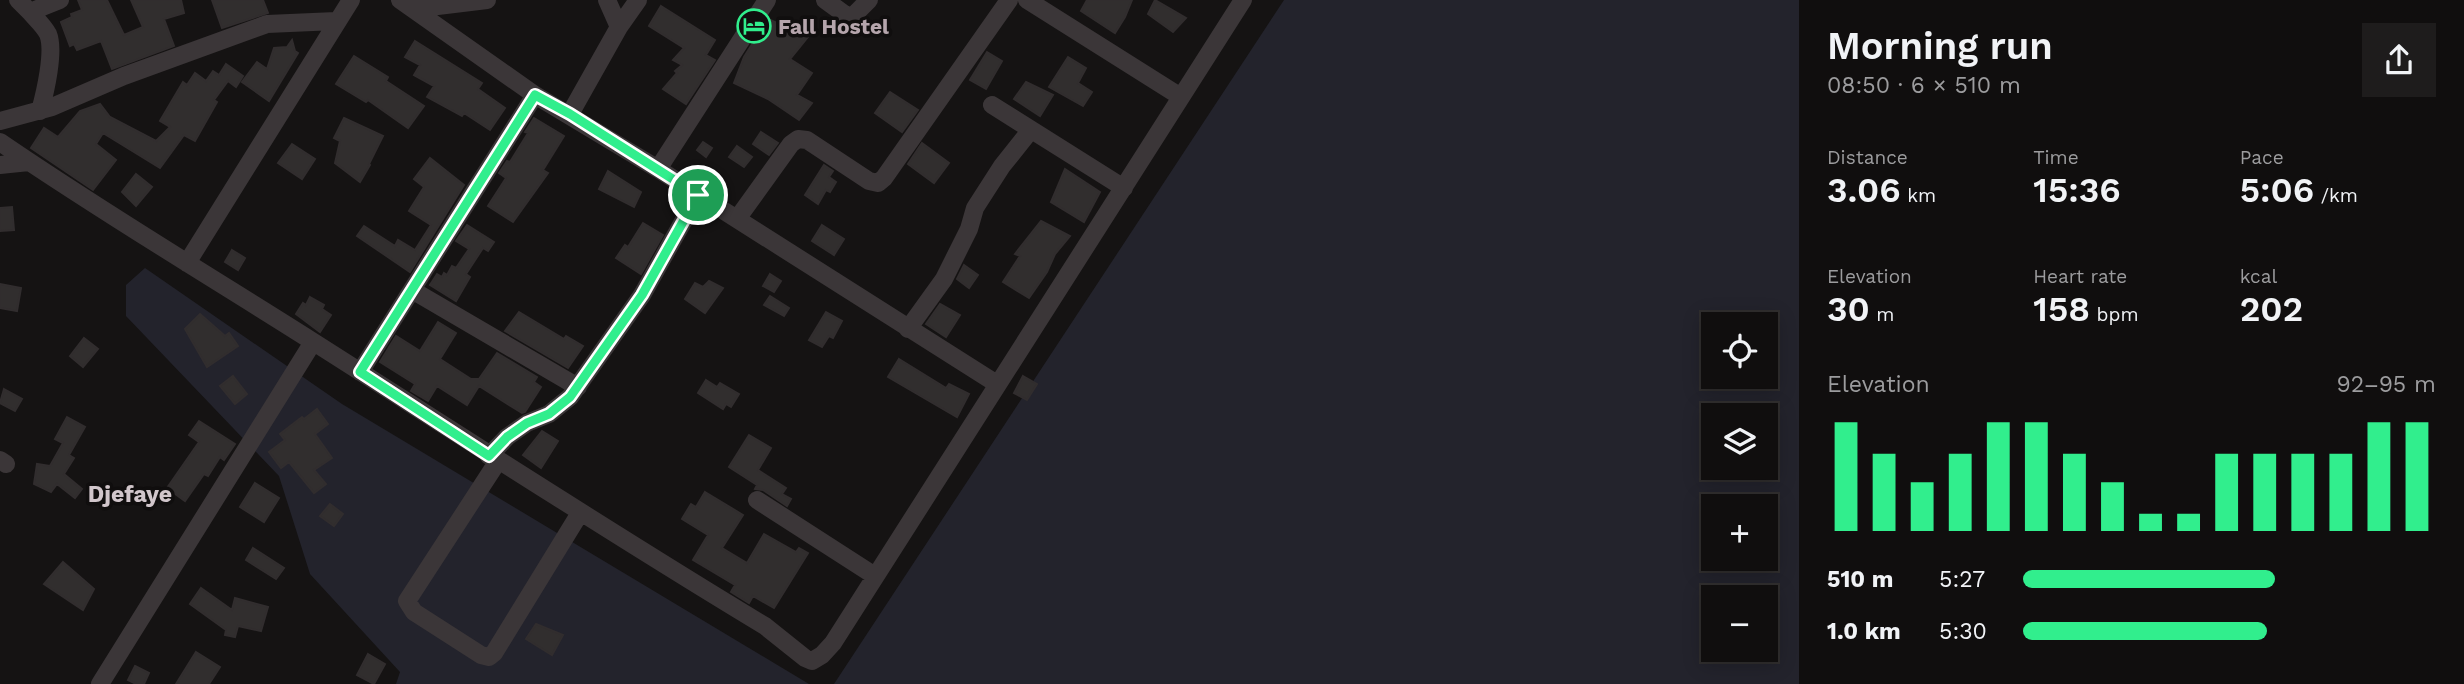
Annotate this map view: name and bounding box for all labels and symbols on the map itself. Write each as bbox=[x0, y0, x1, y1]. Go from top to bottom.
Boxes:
hotel icon: Fall Hostel bbox=[735, 7, 773, 45]
place label: Fall Hostel bbox=[778, 14, 889, 39]
pin bbox=[668, 165, 728, 225]
district label: Djefaye bbox=[88, 481, 172, 508]

